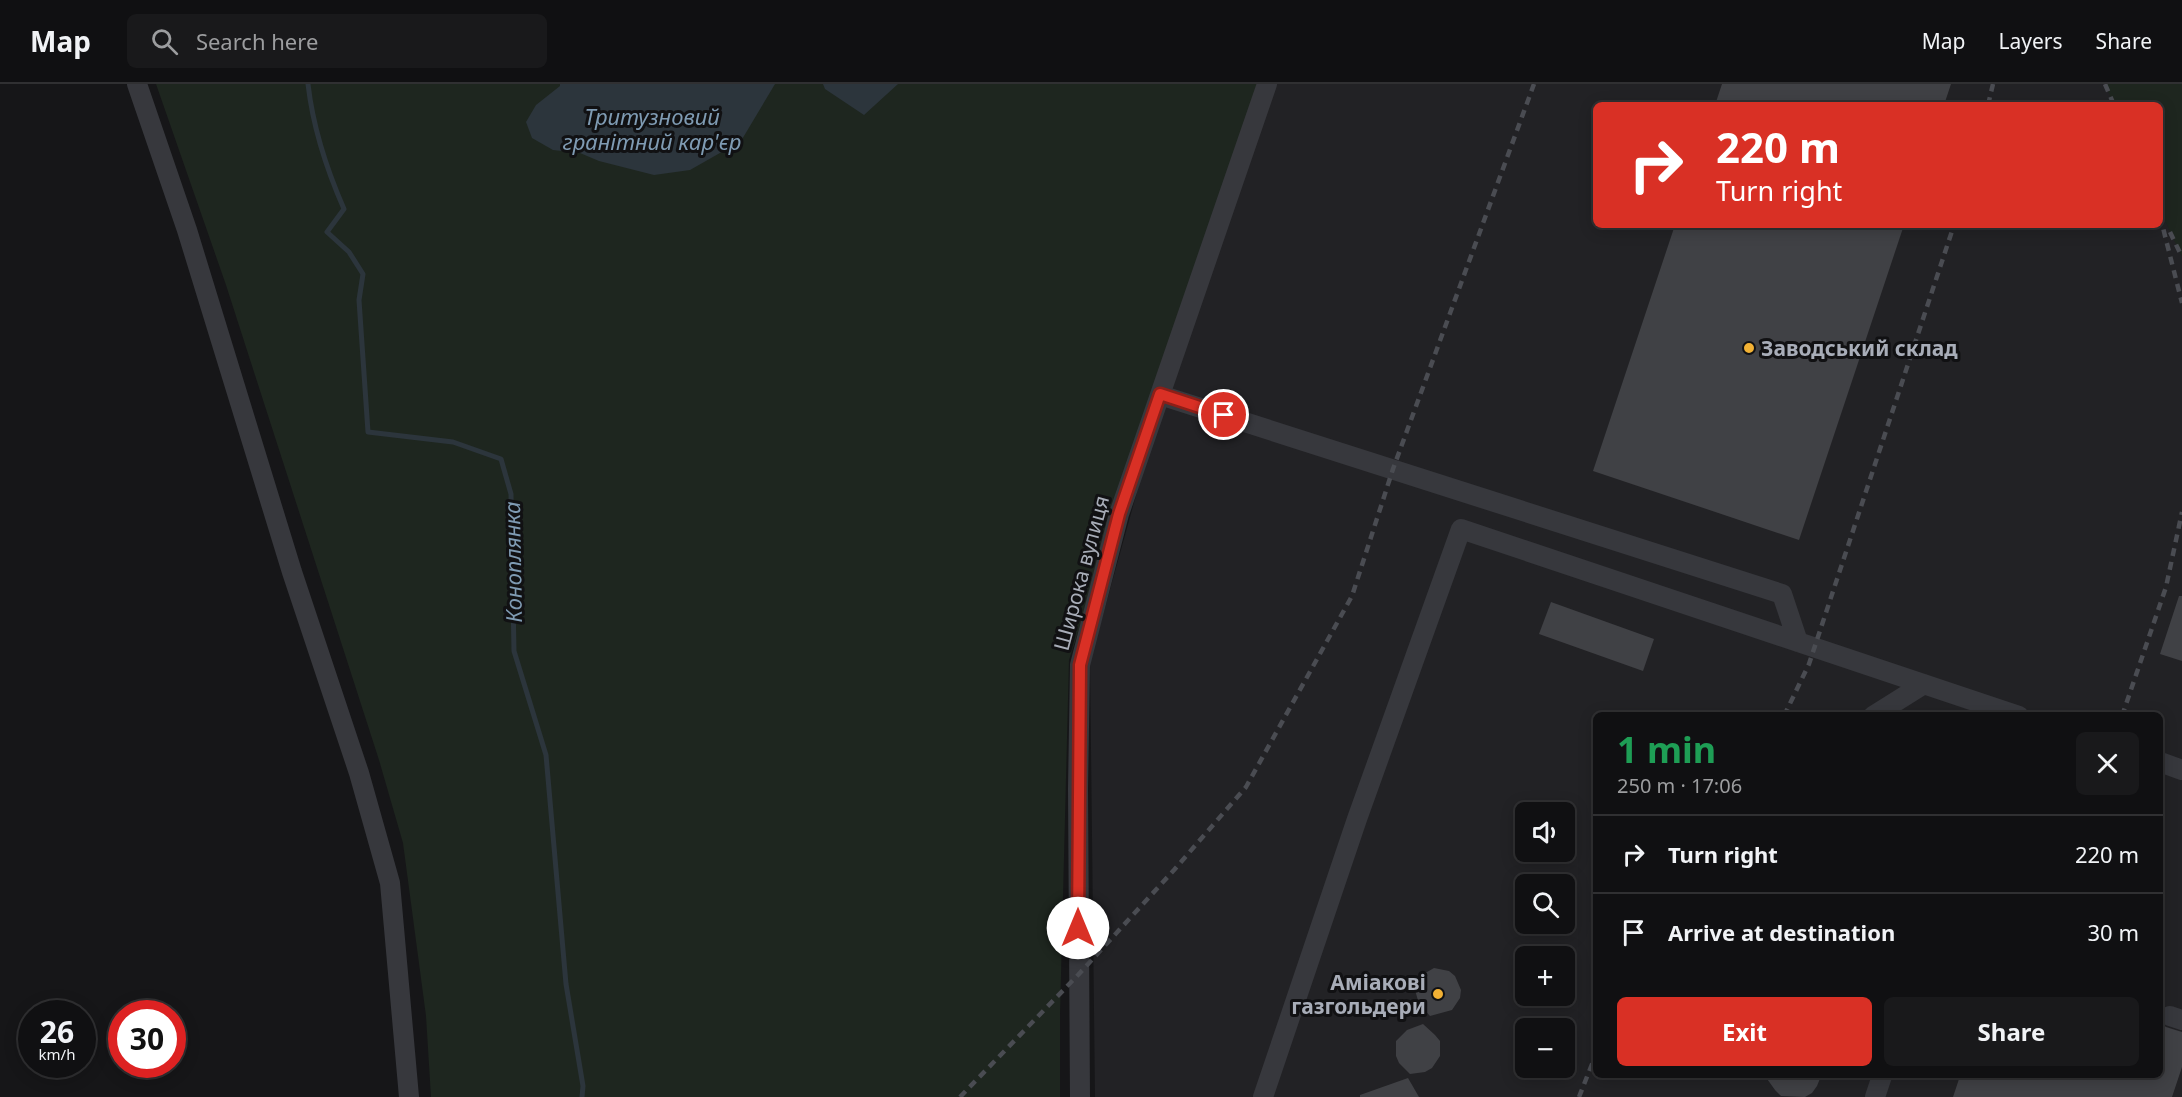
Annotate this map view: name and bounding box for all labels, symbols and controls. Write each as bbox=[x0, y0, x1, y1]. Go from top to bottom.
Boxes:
search box bbox=[127, 14, 547, 68]
text: Map bbox=[30, 22, 91, 60]
icon: search bbox=[148, 25, 181, 58]
text: Search here bbox=[196, 26, 318, 56]
text: Map bbox=[1922, 27, 1966, 55]
text: Layers bbox=[1999, 27, 2063, 55]
text: Share bbox=[2096, 27, 2152, 55]
water label: Тритузновий гранітний кар'єр bbox=[563, 101, 741, 156]
text: 220 m bbox=[1716, 118, 1840, 175]
icon: right bbox=[1617, 126, 1695, 204]
text: Turn right bbox=[1716, 172, 1842, 209]
place label: Заводський склад bbox=[1761, 334, 1958, 362]
marker: Заводський склад bbox=[1742, 341, 1756, 355]
pin bbox=[1198, 389, 1249, 440]
icon: arrive bbox=[1207, 398, 1240, 431]
street label: Широка вулиця bbox=[1047, 492, 1115, 654]
water label: Коноплянка bbox=[496, 501, 528, 623]
text: 1 min bbox=[1617, 725, 1716, 774]
button: close bbox=[2076, 732, 2139, 795]
text: 250 m · 17:06 bbox=[1617, 772, 1742, 799]
map controls bbox=[1515, 802, 1575, 1078]
button: sound bbox=[1515, 802, 1575, 862]
icon: right bbox=[1617, 838, 1650, 871]
text: Turn right bbox=[1668, 839, 1778, 869]
text: 220 m bbox=[2075, 839, 2139, 869]
button: search bbox=[1515, 874, 1575, 934]
position arrow bbox=[1046, 896, 1110, 960]
icon: arrive bbox=[1617, 916, 1650, 949]
text: Arrive at destination bbox=[1668, 917, 1895, 947]
text: 30 m bbox=[2088, 917, 2139, 947]
button: + bbox=[1515, 946, 1575, 1006]
place label: Аміакові газгольдери bbox=[1291, 968, 1426, 1020]
marker: Аміакові газгольдери bbox=[1431, 987, 1445, 1001]
button: Exit bbox=[1617, 997, 1872, 1066]
button: Share bbox=[1884, 997, 2139, 1066]
speed limit sign: 30 bbox=[108, 1000, 186, 1078]
text: 26 bbox=[40, 1011, 74, 1052]
button: − bbox=[1515, 1018, 1575, 1078]
text: km/h bbox=[39, 1044, 75, 1064]

